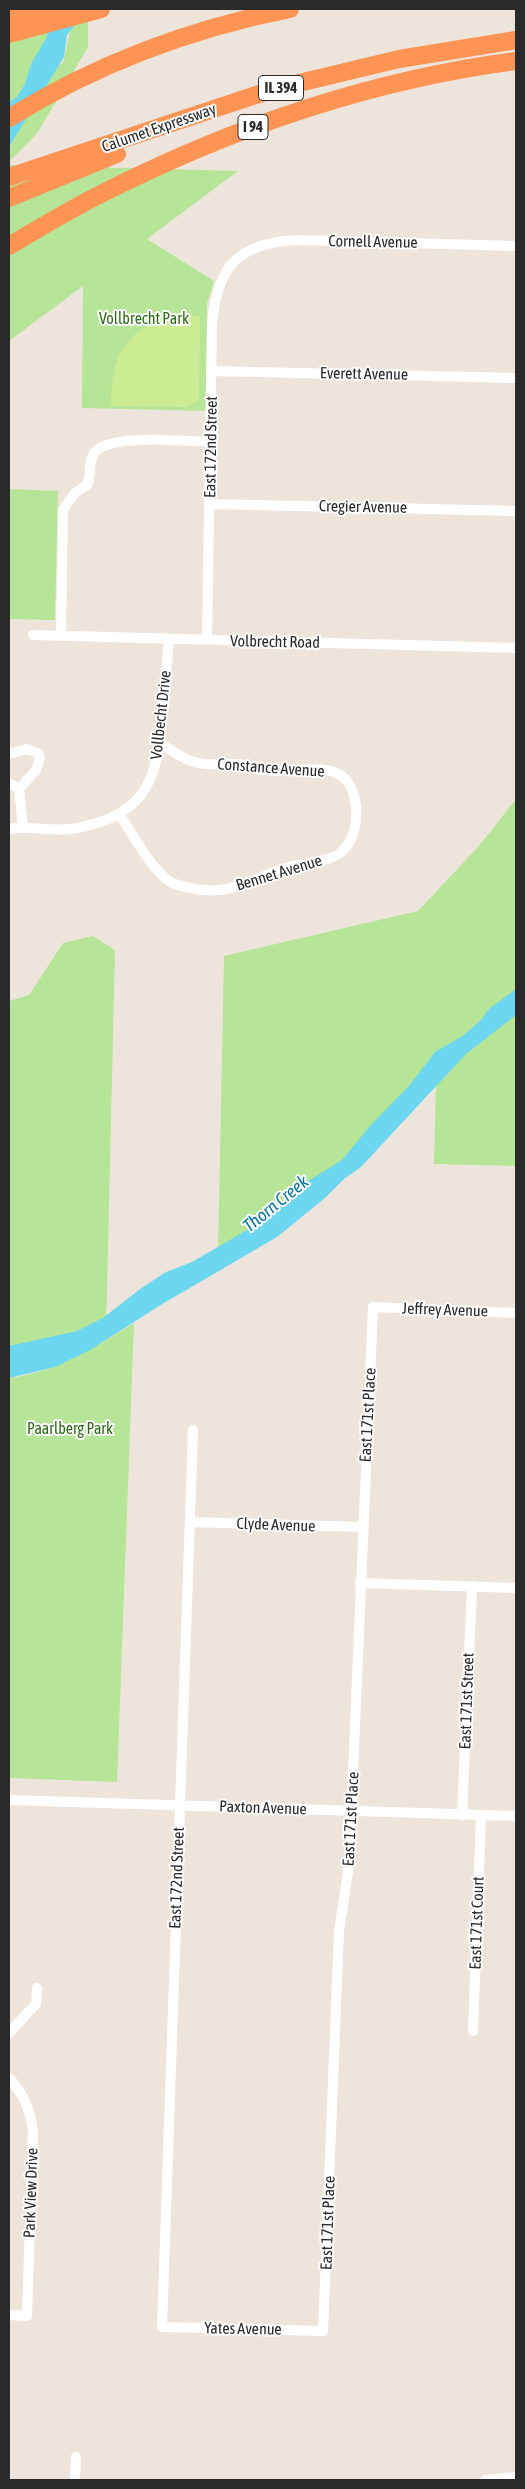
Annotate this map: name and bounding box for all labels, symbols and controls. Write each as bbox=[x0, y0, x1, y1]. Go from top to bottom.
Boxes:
road number: IL 394 bbox=[258, 76, 304, 100]
street label: Calumet Expressway bbox=[99, 99, 219, 157]
road number: I 94 bbox=[238, 114, 268, 140]
street label: Cornell Avenue bbox=[328, 232, 418, 252]
park label: Vollbrecht Park bbox=[99, 309, 189, 329]
street label: Everett Avenue bbox=[320, 364, 408, 384]
street label: East 172nd Street bbox=[201, 396, 221, 498]
street label: Cregier Avenue bbox=[319, 497, 407, 517]
street label: Volbrecht Road bbox=[230, 632, 320, 652]
street label: Vollbecht Drive bbox=[147, 669, 175, 761]
street label: Constance Avenue bbox=[217, 755, 325, 781]
street label: Bennet Avenue bbox=[234, 851, 324, 895]
water label: Thorn Creek bbox=[239, 1171, 313, 1237]
street label: Jeffrey Avenue bbox=[402, 1299, 488, 1321]
street label: East 171st Place bbox=[356, 1367, 380, 1463]
park label: Paarlberg Park bbox=[27, 1419, 113, 1439]
street label: Clyde Avenue bbox=[236, 1514, 316, 1536]
street label: East 171st Street bbox=[456, 1652, 478, 1750]
street label: East 171st Place bbox=[339, 1771, 363, 1867]
street label: Paxton Avenue bbox=[219, 1797, 307, 1819]
street label: East 172nd Street bbox=[166, 1827, 188, 1929]
street label: East 171st Court bbox=[466, 1876, 488, 1970]
street label: Park View Drive bbox=[20, 2148, 42, 2238]
street label: East 171st Place bbox=[317, 2175, 339, 2271]
street label: Yates Avenue bbox=[204, 2319, 282, 2339]

